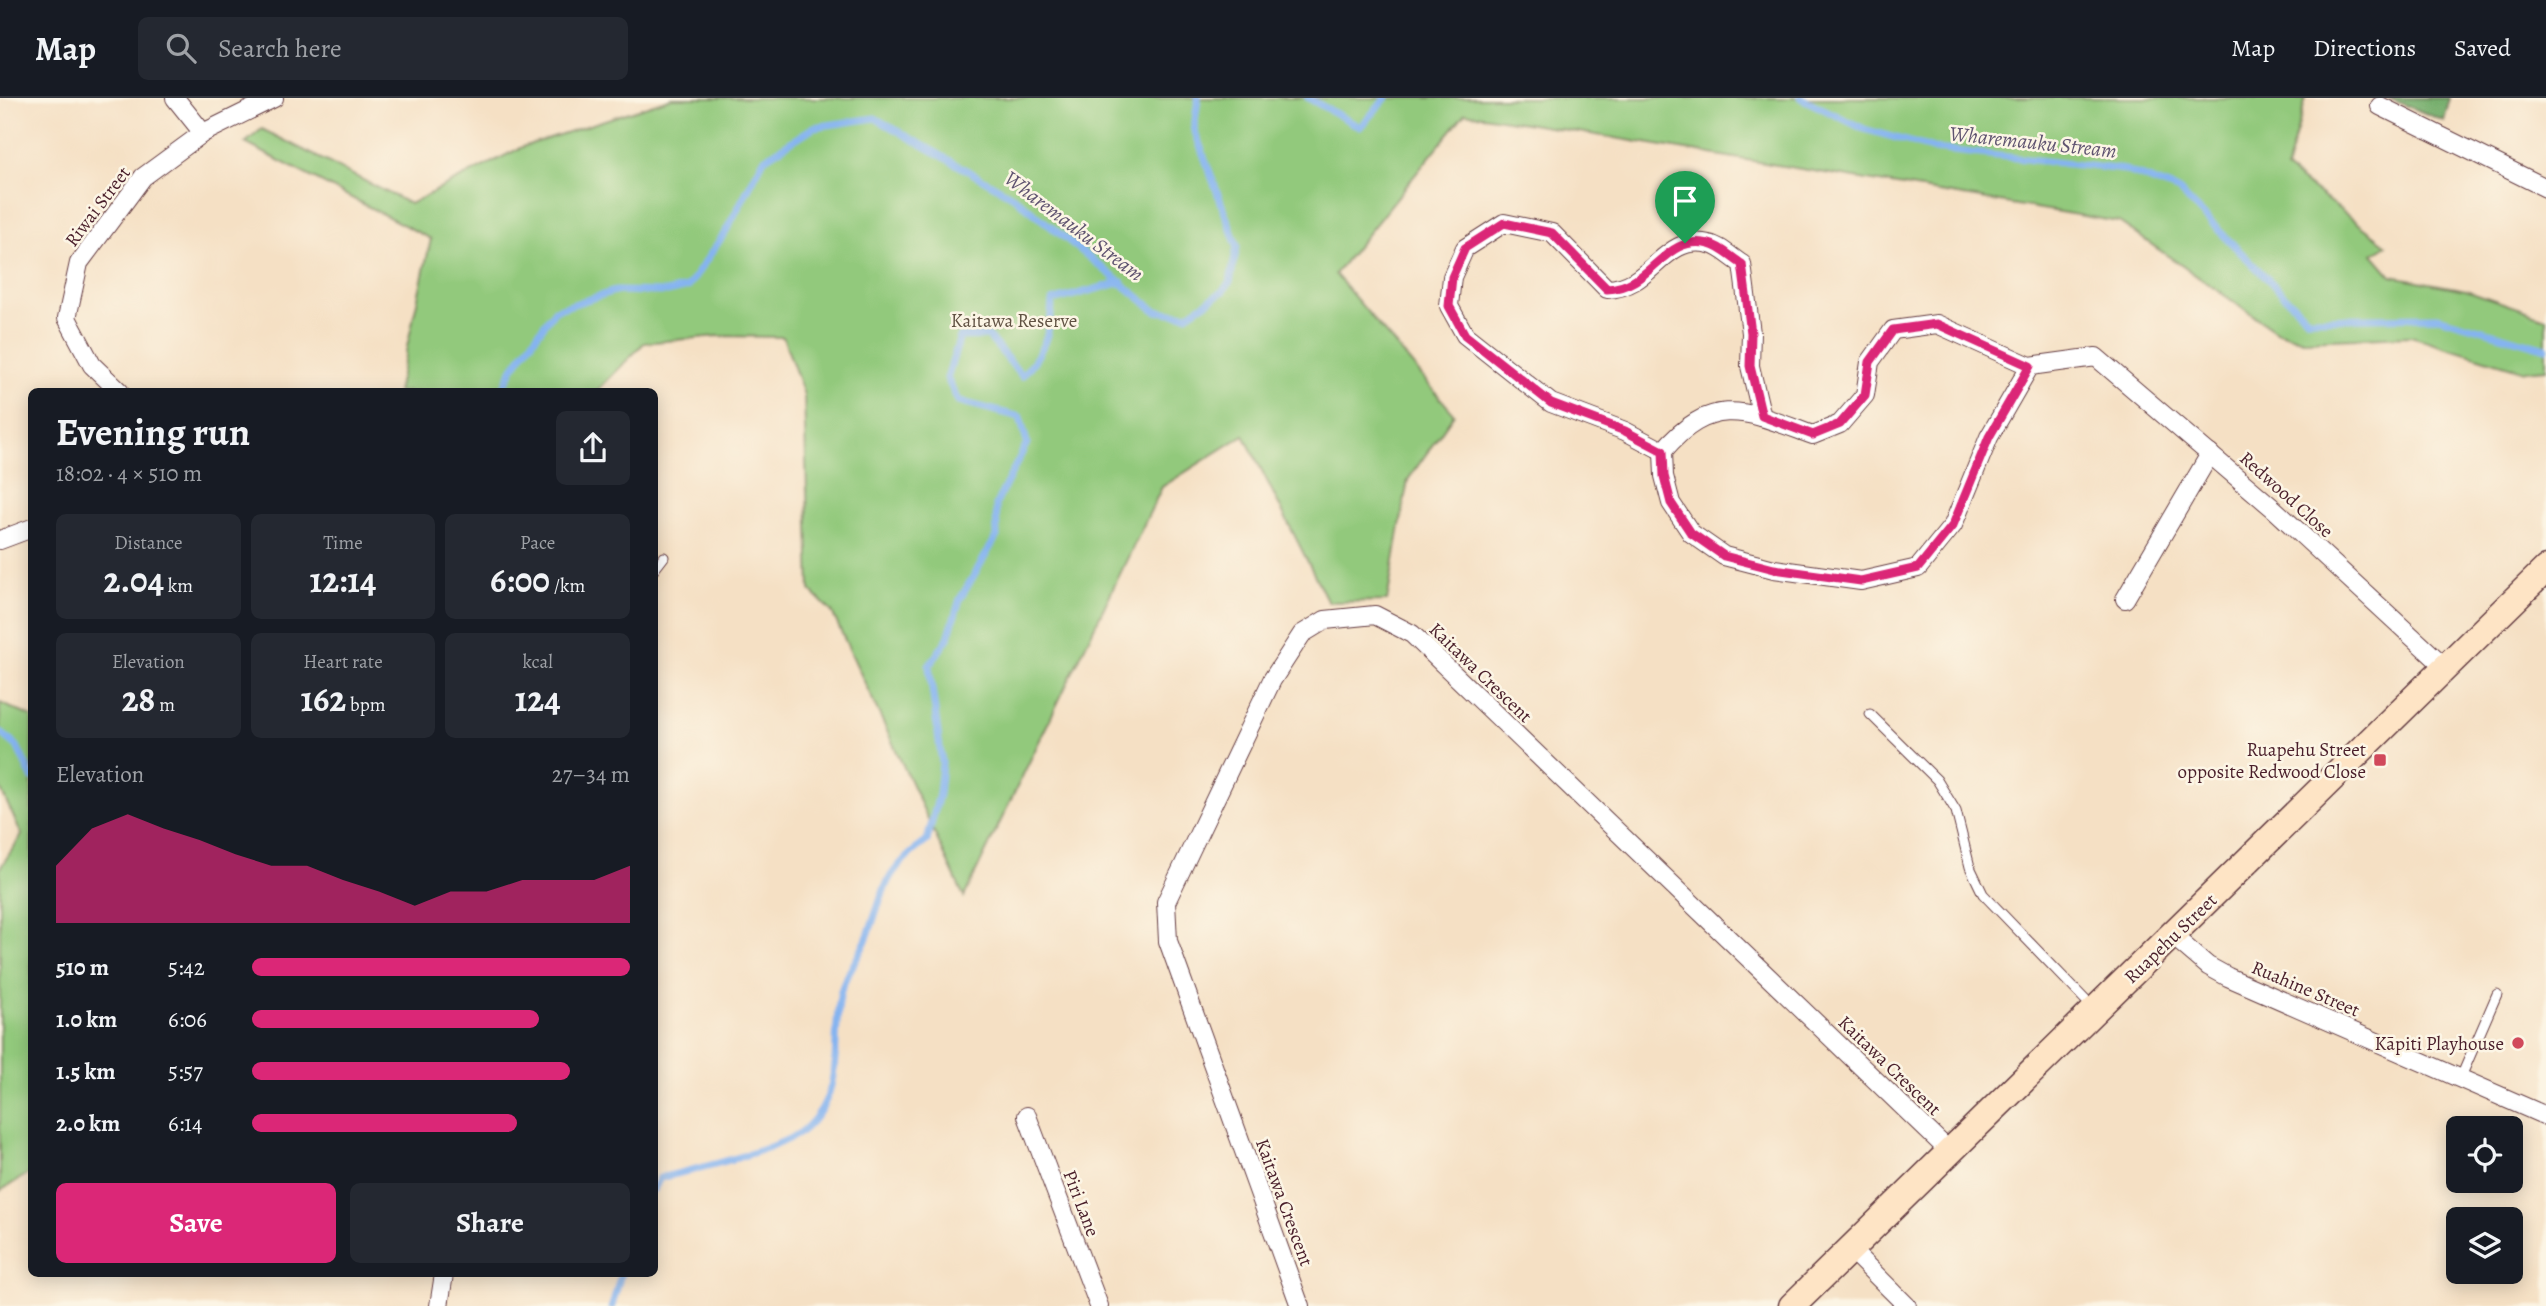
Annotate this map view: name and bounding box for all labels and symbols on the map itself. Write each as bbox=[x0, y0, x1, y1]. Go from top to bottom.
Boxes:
water label: Wharemauku Stream bbox=[1948, 119, 2118, 165]
street label: Riwai Street bbox=[59, 161, 137, 252]
water label: Wharemauku Stream bbox=[998, 164, 1150, 288]
pin bbox=[1655, 171, 1715, 243]
park label: Kaitawa Reserve bbox=[951, 308, 1077, 334]
street label: Redwood Close bbox=[2234, 446, 2339, 544]
street label: Kaitawa Crescent bbox=[1423, 617, 1538, 729]
place label: Ruapehu Street opposite Redwood Close bbox=[2178, 737, 2366, 785]
marker: Ruapehu Street opposite Redwood Close bbox=[2372, 752, 2388, 768]
street label: Ruapehu Street bbox=[2119, 888, 2223, 990]
street label: Ruahine Street bbox=[2248, 954, 2364, 1023]
street label: Kaitawa Crescent bbox=[1832, 1010, 1947, 1122]
place label: Kāpiti Playhouse bbox=[2375, 1031, 2504, 1057]
marker: Kāpiti Playhouse bbox=[2510, 1035, 2526, 1051]
street label: Kaitawa Crescent bbox=[1249, 1135, 1319, 1270]
street label: Piri Lane bbox=[1056, 1166, 1106, 1240]

